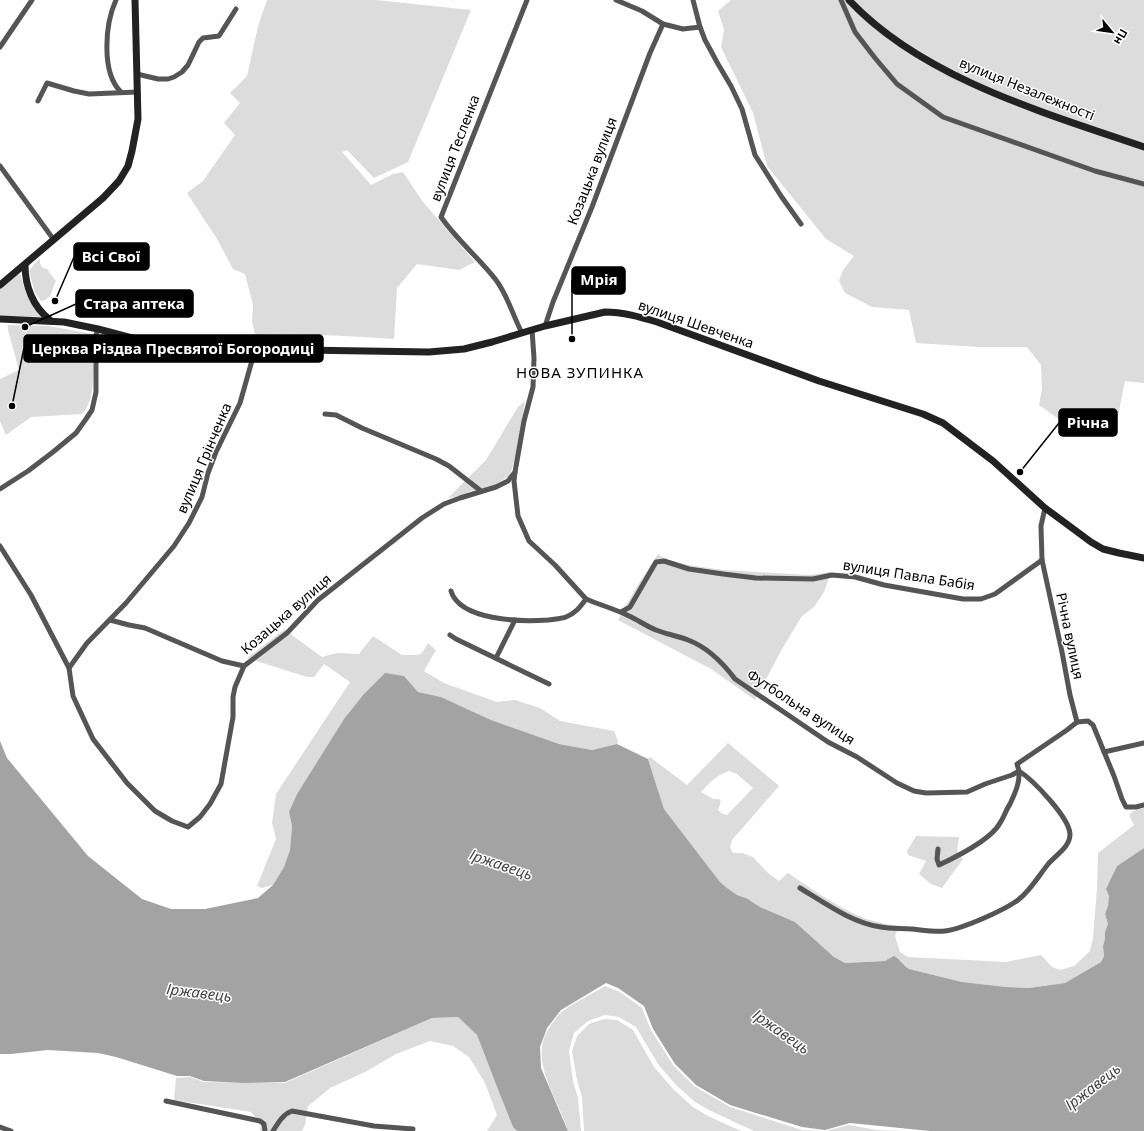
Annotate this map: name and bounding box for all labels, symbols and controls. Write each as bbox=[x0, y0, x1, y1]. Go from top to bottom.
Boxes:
north arrow bbox=[1092, 12, 1132, 52]
text: Пн bbox=[1111, 27, 1132, 48]
street label: вулиця Незалежності bbox=[957, 53, 1098, 124]
street label: вулиця Тесленка bbox=[425, 92, 484, 204]
street label: Козацька вулиця bbox=[562, 114, 621, 227]
callout: Всі Свої bbox=[74, 243, 149, 270]
text: Всі Свої bbox=[82, 246, 141, 266]
callout: Мрія bbox=[572, 267, 625, 294]
text: Мрія bbox=[580, 269, 618, 289]
callout: Стара аптека bbox=[76, 290, 193, 317]
text: Стара аптека bbox=[83, 293, 185, 313]
street label: вулиця Шевченка bbox=[636, 295, 756, 352]
callout: Церква Різдва Пресвятої Богородиці bbox=[24, 335, 323, 362]
text: Церква Різдва Пресвятої Богородиці bbox=[32, 338, 314, 358]
district label: НОВА ЗУПИНКА bbox=[516, 362, 644, 382]
street label: вулиця Грінченка bbox=[172, 400, 235, 516]
callout: Річна bbox=[1059, 409, 1117, 436]
text: Річна bbox=[1067, 412, 1109, 432]
street label: вулиця Павла Бабія bbox=[842, 555, 976, 594]
street label: Козацька вулиця bbox=[236, 569, 335, 658]
street label: Річна вулиця bbox=[1052, 591, 1089, 681]
street label: Футбольна вулиця bbox=[744, 664, 859, 749]
water label: Іржавець bbox=[467, 844, 536, 884]
water label: Іржавець bbox=[166, 978, 233, 1006]
water label: Іржавець bbox=[749, 1004, 814, 1058]
water label: Іржавець bbox=[1061, 1058, 1125, 1114]

